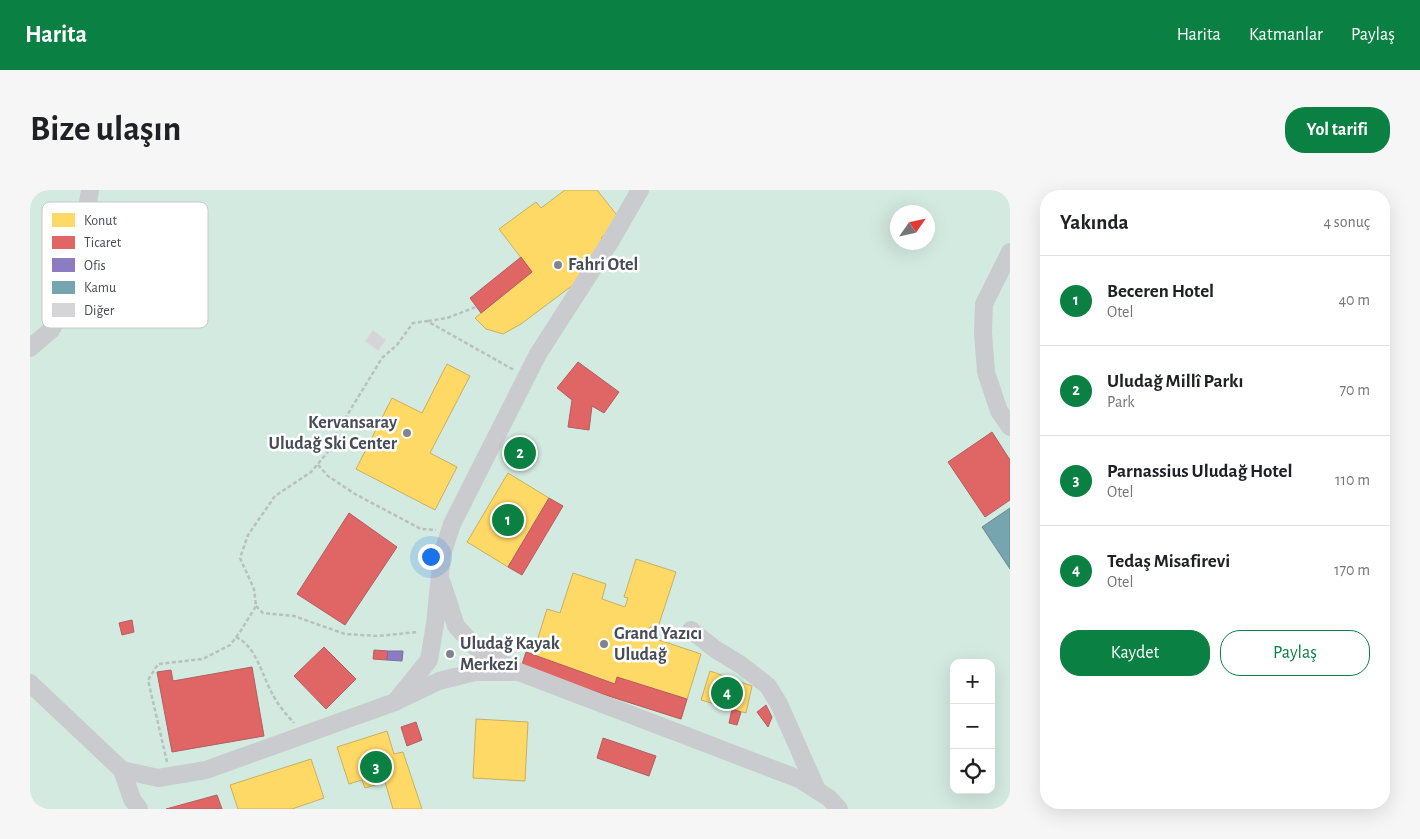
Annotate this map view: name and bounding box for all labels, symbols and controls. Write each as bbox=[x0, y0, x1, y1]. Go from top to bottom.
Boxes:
text: Harita bbox=[25, 23, 87, 47]
text: Harita bbox=[1177, 26, 1221, 44]
text: Katmanlar bbox=[1249, 26, 1323, 44]
text: Paylaş bbox=[1351, 26, 1395, 44]
button: Yol tarifi bbox=[1285, 107, 1390, 153]
text: Bize ulaşın bbox=[30, 112, 181, 147]
legend bbox=[42, 202, 208, 328]
north arrow bbox=[890, 205, 935, 250]
text: Yakında bbox=[1060, 212, 1129, 233]
text: Konut bbox=[84, 214, 117, 228]
text: 4 sonuç bbox=[1323, 214, 1370, 230]
text: Ticaret bbox=[84, 236, 122, 250]
place label: Fahri Otel bbox=[568, 256, 638, 274]
text: Ofis bbox=[84, 259, 106, 273]
marker: Fahri Otel bbox=[552, 259, 564, 271]
text: Kamu bbox=[84, 281, 116, 295]
text: Beceren Hotel bbox=[1107, 282, 1214, 301]
text: 1 bbox=[1073, 292, 1079, 308]
text: 40 m bbox=[1338, 292, 1370, 308]
text: Diğer bbox=[84, 304, 115, 318]
text: Otel bbox=[1107, 304, 1133, 320]
text: Uludağ Millî Parkı bbox=[1107, 372, 1243, 391]
text: 2 bbox=[1072, 382, 1080, 398]
text: 70 m bbox=[1339, 382, 1370, 398]
text: Park bbox=[1107, 394, 1135, 410]
place label: Kervansaray Uludağ Ski Center bbox=[269, 414, 398, 453]
marker: Kervansaray Uludağ Ski Center bbox=[401, 427, 413, 439]
pin: 2 bbox=[504, 434, 536, 472]
text: Parnassius Uludağ Hotel bbox=[1107, 462, 1292, 481]
text: 3 bbox=[1073, 472, 1079, 488]
text: 110 m bbox=[1335, 472, 1370, 488]
text: Otel bbox=[1107, 484, 1133, 500]
pin: 1 bbox=[492, 501, 524, 539]
your location bbox=[418, 544, 444, 570]
text: Tedaş Misafirevi bbox=[1107, 552, 1230, 571]
text: 4 bbox=[1072, 562, 1080, 578]
text: 170 m bbox=[1334, 562, 1370, 578]
text: Otel bbox=[1107, 574, 1133, 590]
place label: Grand Yazıcı Uludağ bbox=[614, 625, 702, 664]
button: Kaydet bbox=[1060, 630, 1210, 676]
button: Paylaş bbox=[1220, 630, 1370, 676]
place label: Uludağ Kayak Merkezi bbox=[460, 635, 560, 674]
marker: Grand Yazıcı Uludağ bbox=[598, 638, 610, 650]
marker: Uludağ Kayak Merkezi bbox=[444, 648, 456, 660]
map controls bbox=[950, 659, 995, 794]
button: + bbox=[950, 659, 995, 704]
pin: 4 bbox=[711, 674, 743, 712]
button: − bbox=[950, 704, 995, 749]
pin: 3 bbox=[360, 748, 392, 786]
button: locate bbox=[950, 749, 995, 794]

